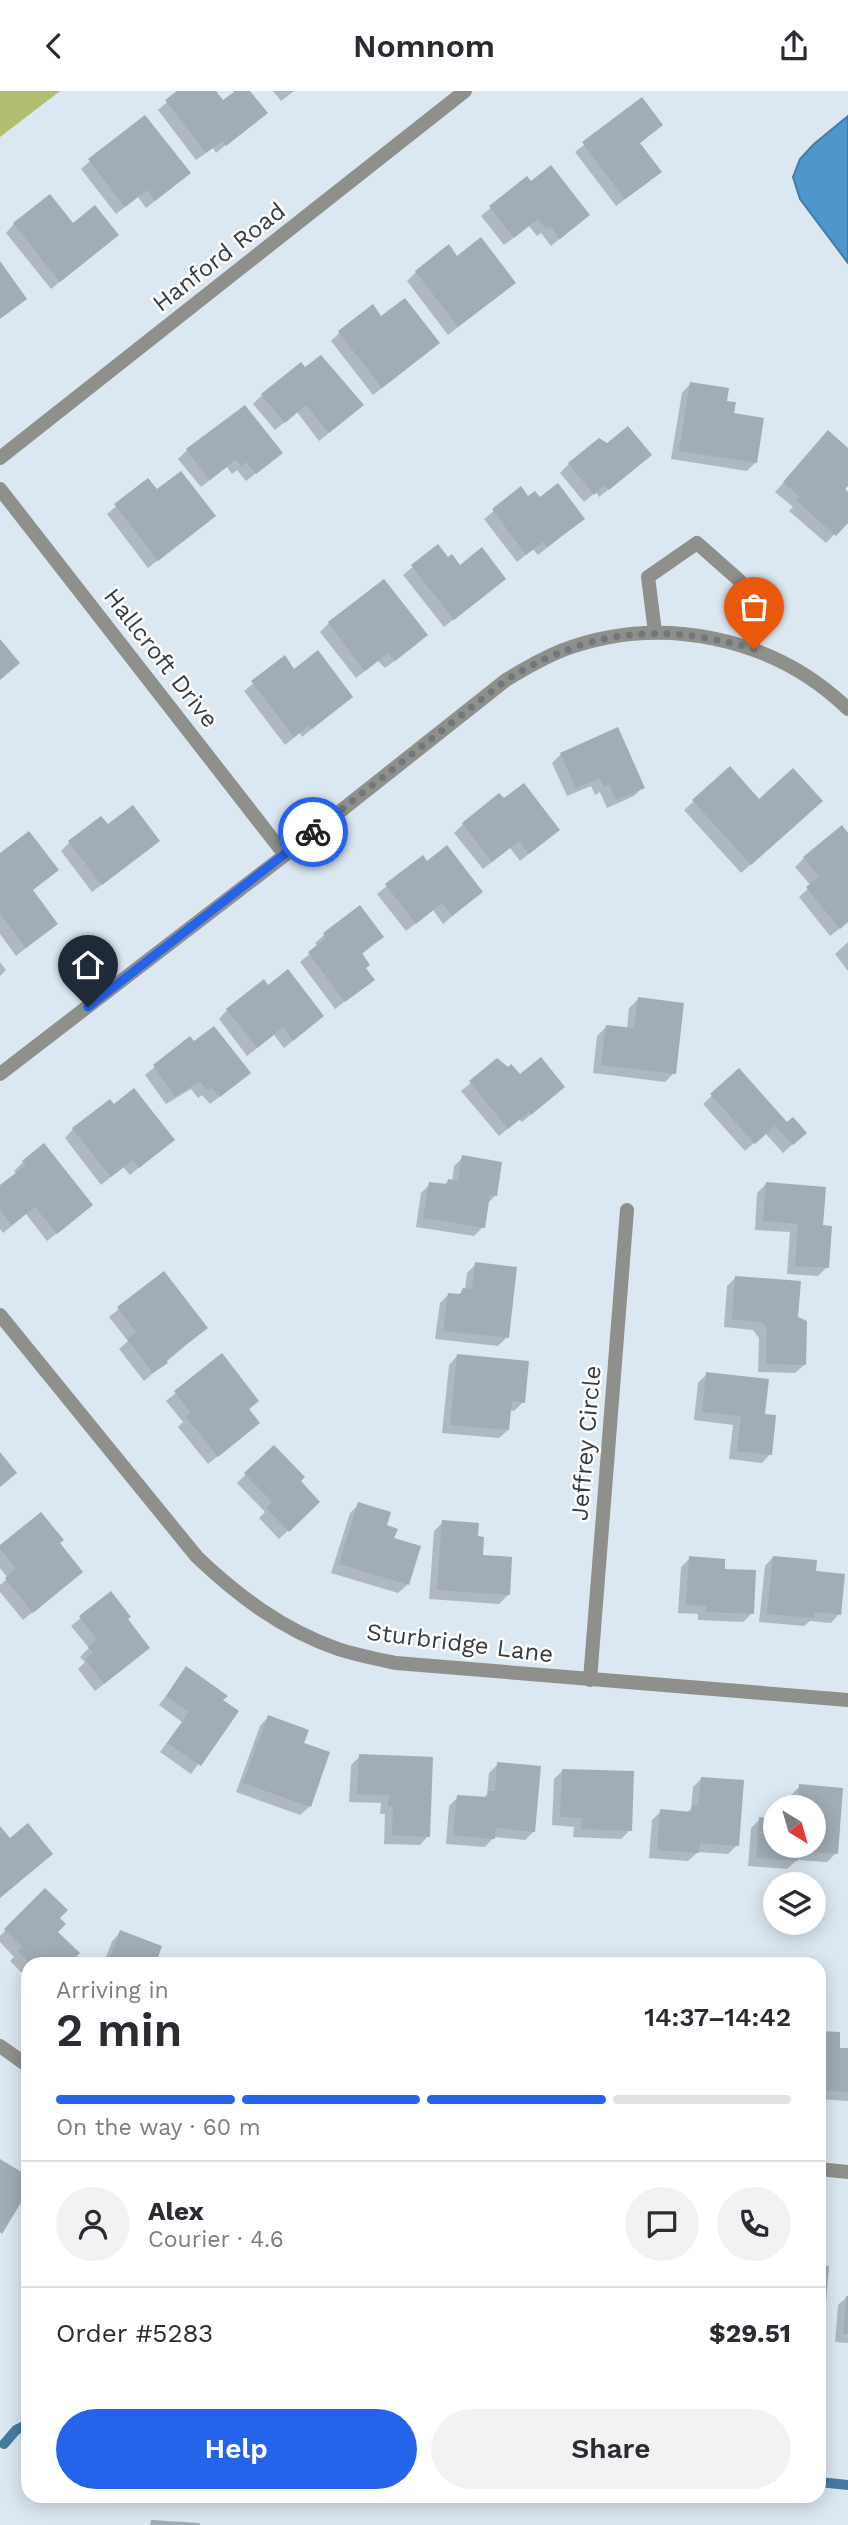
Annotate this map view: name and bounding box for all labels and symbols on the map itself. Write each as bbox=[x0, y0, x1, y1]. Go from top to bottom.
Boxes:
street label: Hanford Road bbox=[147, 197, 291, 317]
pin bbox=[724, 577, 784, 649]
street label: Hallcroft Drive bbox=[98, 583, 224, 733]
courier bbox=[278, 797, 348, 867]
pin bbox=[58, 935, 118, 1007]
street label: Jeffrey Circle bbox=[565, 1364, 607, 1522]
street label: Sturbridge Lane bbox=[365, 1618, 555, 1668]
north arrow bbox=[763, 1795, 826, 1859]

